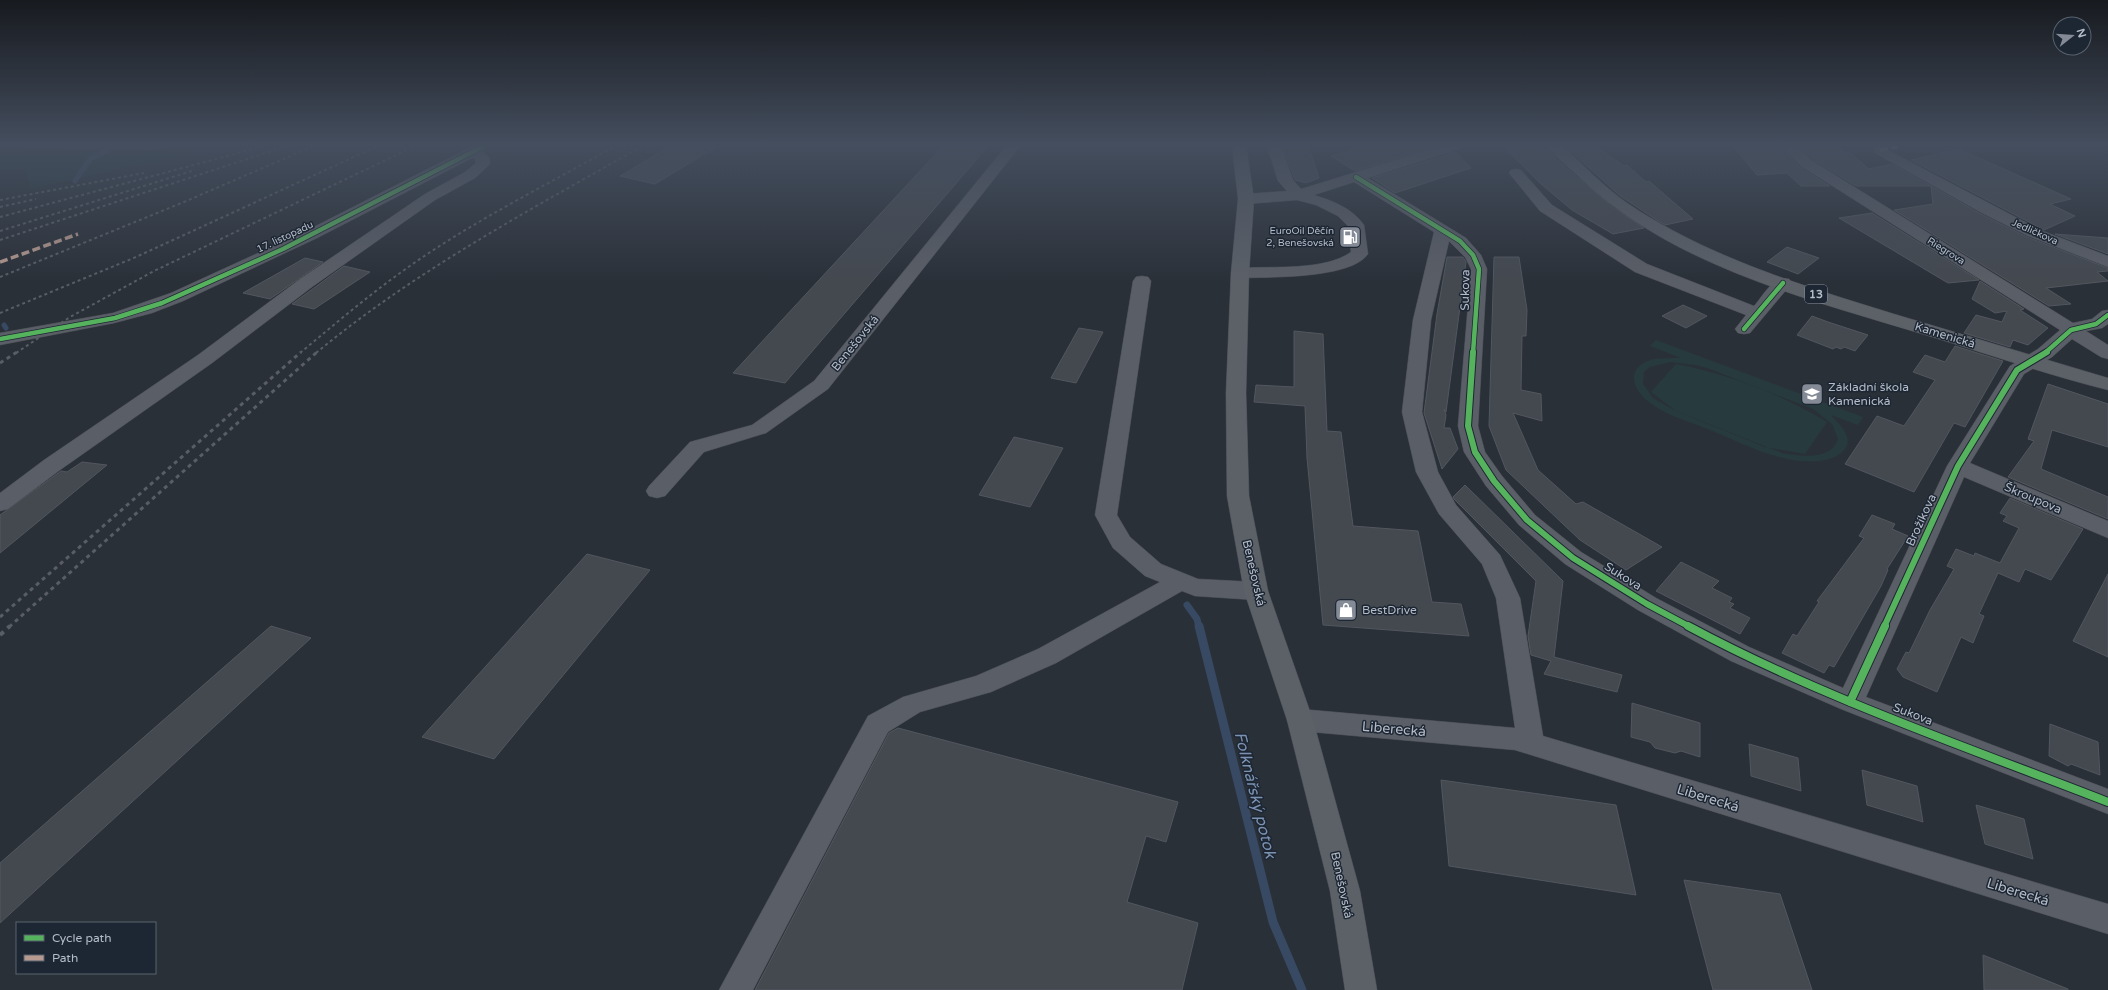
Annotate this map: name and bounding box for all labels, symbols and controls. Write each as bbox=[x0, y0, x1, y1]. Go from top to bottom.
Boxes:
north arrow bbox=[2052, 16, 2092, 56]
text: N bbox=[2074, 27, 2089, 39]
street label: Jedličkova bbox=[2010, 217, 2060, 247]
street label: 17. listopadu bbox=[255, 219, 315, 255]
fuel station icon: EuroOil Děčín 2, Benešovská bbox=[1337, 224, 1363, 250]
place label: EuroOil Děčín 2, Benešovská bbox=[1266, 225, 1334, 249]
street label: Riegrova bbox=[1925, 235, 1967, 267]
street label: Sukova bbox=[1458, 269, 1472, 311]
road number: 13 bbox=[1805, 285, 1827, 303]
street label: Benešovská bbox=[828, 312, 882, 374]
street label: Kamenická bbox=[1913, 319, 1977, 351]
place label: Základní škola Kamenická bbox=[1828, 380, 1909, 408]
school or university icon: Základní škola Kamenická bbox=[1799, 381, 1825, 407]
street label: Škroupova bbox=[2002, 480, 2064, 516]
street label: Brožíkova bbox=[1903, 492, 1939, 548]
street label: Benešovská bbox=[1240, 539, 1268, 607]
street label: Sukova bbox=[1602, 559, 1644, 593]
shop icon: BestDrive bbox=[1333, 597, 1359, 623]
place label: BestDrive bbox=[1362, 603, 1417, 617]
street label: Sukova bbox=[1891, 700, 1935, 728]
street label: Liberecká bbox=[1361, 718, 1427, 740]
water label: Folknářský potok bbox=[1230, 730, 1281, 862]
street label: Liberecká bbox=[1675, 780, 1741, 816]
street label: Benešovská bbox=[1328, 851, 1356, 919]
street label: Liberecká bbox=[1985, 874, 2051, 910]
legend bbox=[16, 922, 156, 974]
text: Cycle path bbox=[52, 931, 111, 945]
text: Path bbox=[52, 951, 78, 965]

